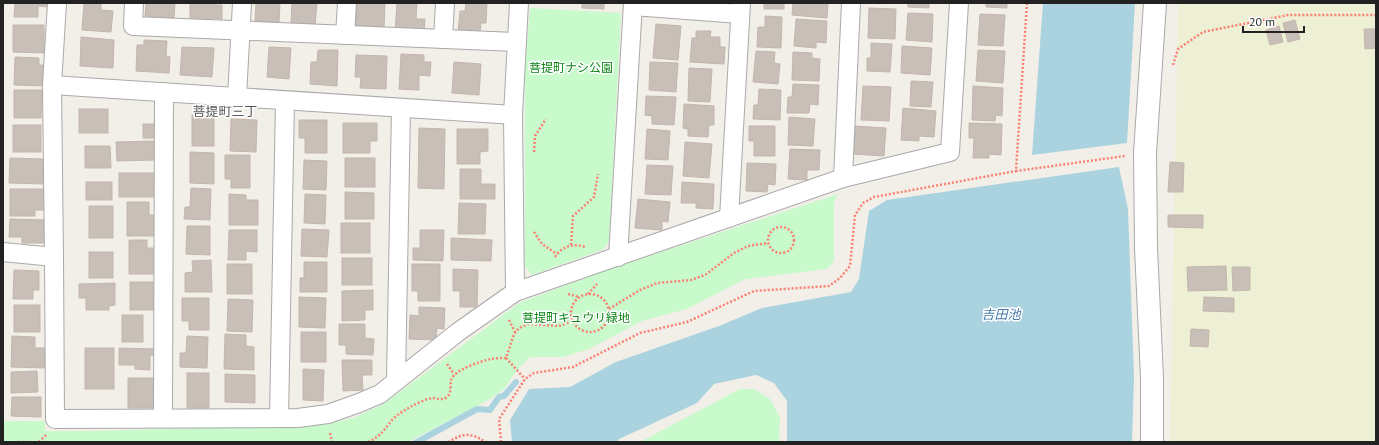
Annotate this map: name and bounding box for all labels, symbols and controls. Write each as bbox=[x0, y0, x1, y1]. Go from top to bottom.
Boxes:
scale bar bbox=[1243, 8, 1304, 34]
text: 20 m bbox=[1249, 14, 1275, 29]
park label: 菩提町ナシ公園 bbox=[529, 60, 613, 75]
district label: 菩提町三丁 bbox=[192, 103, 258, 120]
water label: 吉田池 bbox=[981, 306, 1022, 323]
park label: 菩提町キュウリ緑地 bbox=[522, 310, 630, 325]

